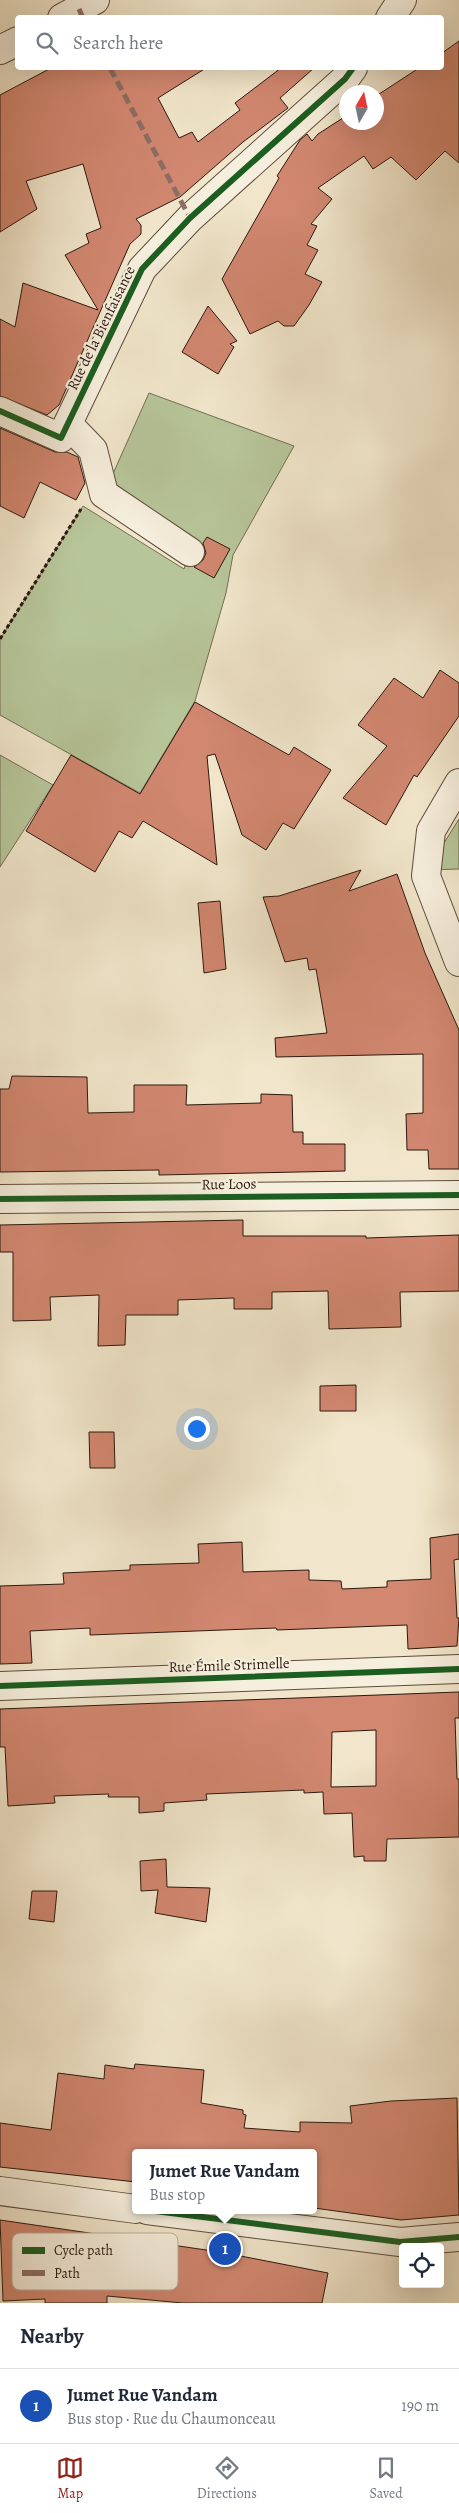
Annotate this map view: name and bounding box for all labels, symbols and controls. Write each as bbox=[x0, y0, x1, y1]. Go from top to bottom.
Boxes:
search box bbox=[15, 15, 444, 70]
icon: search bbox=[33, 29, 61, 57]
text: Search here bbox=[73, 30, 163, 56]
north arrow bbox=[339, 85, 384, 130]
street label: Rue de la Bienfaisance bbox=[62, 262, 140, 393]
street label: Rue Loos bbox=[201, 1174, 257, 1194]
your location bbox=[184, 1416, 210, 1442]
street label: Rue Émile Strimelle bbox=[168, 1653, 290, 1677]
popup bbox=[132, 2149, 317, 2214]
text: Jumet Rue Vandam bbox=[149, 2158, 300, 2184]
text: Bus stop bbox=[149, 2184, 205, 2206]
pin: 1 bbox=[209, 2230, 241, 2268]
legend bbox=[12, 2233, 178, 2290]
text: Cycle path bbox=[54, 2241, 114, 2260]
map controls bbox=[399, 2243, 444, 2288]
button: locate bbox=[399, 2243, 444, 2288]
text: Path bbox=[54, 2264, 81, 2283]
text: Nearby bbox=[20, 2322, 83, 2350]
text: Jumet Rue Vandam bbox=[67, 2382, 218, 2408]
text: 1 bbox=[33, 2395, 39, 2417]
text: 190 m bbox=[401, 2395, 439, 2417]
text: Bus stop · Rue du Chaumonceau bbox=[67, 2408, 276, 2430]
tab: Map bbox=[56, 2454, 84, 2503]
tab: Directions bbox=[197, 2454, 257, 2503]
tab: Saved bbox=[370, 2454, 403, 2503]

